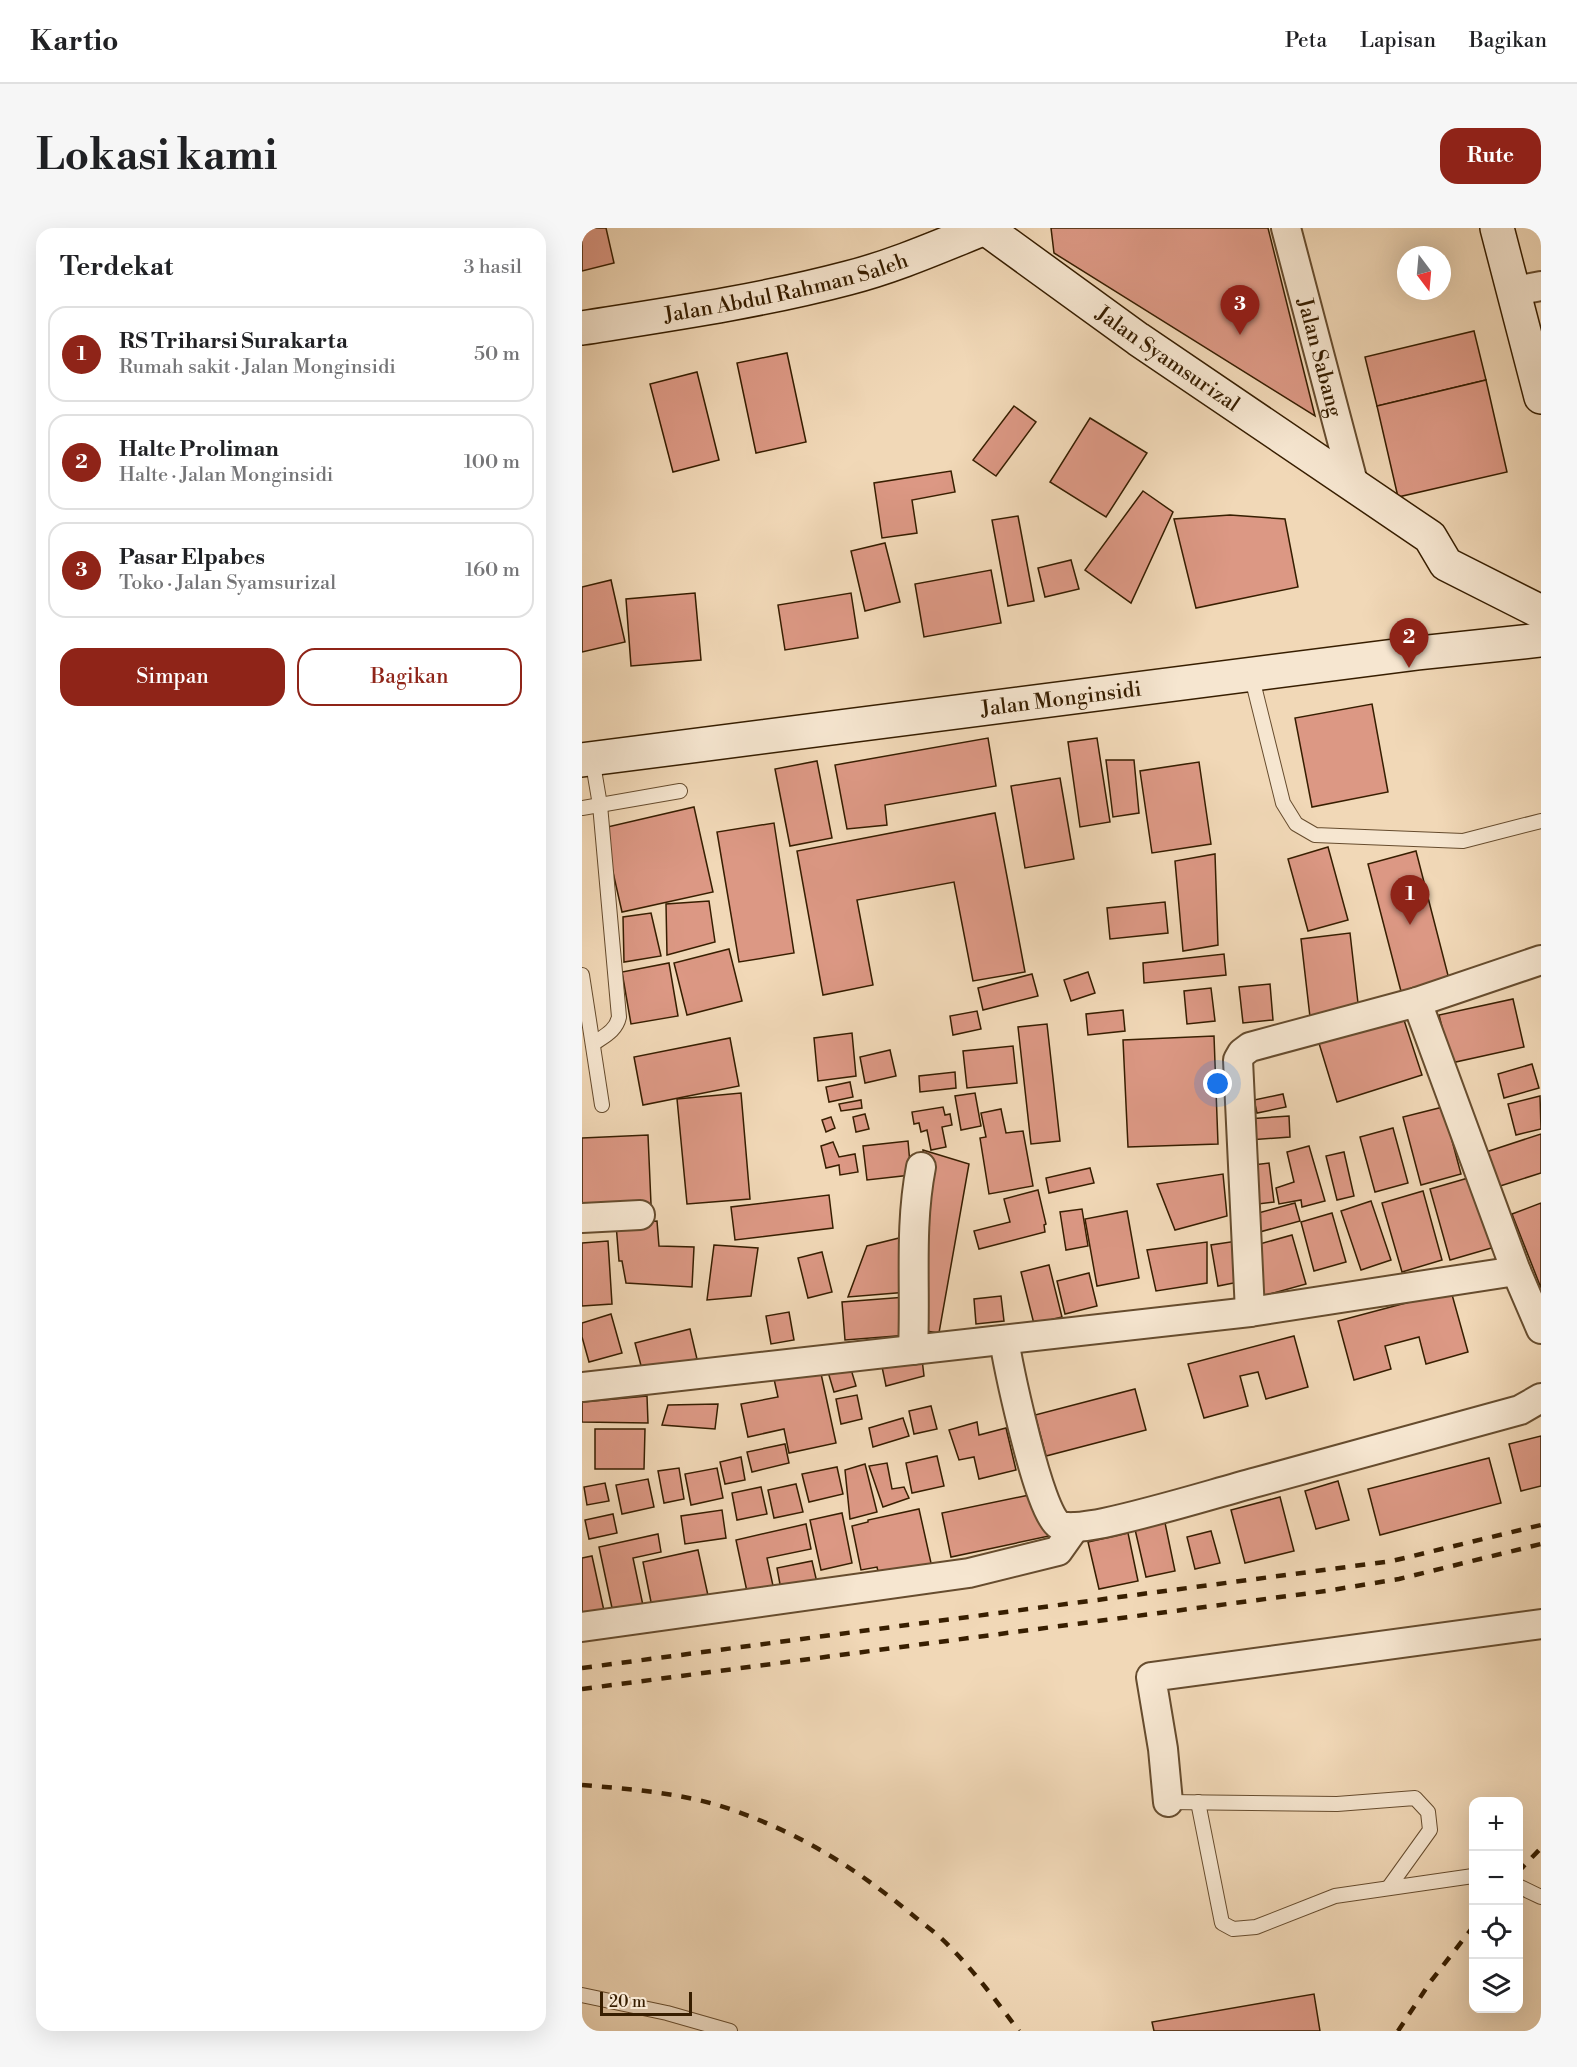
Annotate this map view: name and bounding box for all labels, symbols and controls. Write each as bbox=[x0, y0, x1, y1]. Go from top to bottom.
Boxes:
text: Kartio bbox=[30, 24, 119, 59]
text: Peta bbox=[1285, 28, 1327, 54]
text: Lapisan bbox=[1360, 28, 1436, 54]
text: Bagikan bbox=[1469, 28, 1547, 54]
button: Rute bbox=[1440, 128, 1541, 184]
text: Lokasi kami bbox=[36, 130, 277, 183]
north arrow bbox=[1397, 246, 1451, 300]
street label: Jalan Abdul Rahman Saleh bbox=[661, 248, 912, 329]
text: Terdekat bbox=[60, 251, 173, 283]
text: 3 hasil bbox=[464, 255, 522, 280]
pin: 3 bbox=[1220, 285, 1260, 335]
street label: Jalan Sabang bbox=[1291, 295, 1347, 420]
street label: Jalan Syamsurizal bbox=[1090, 300, 1244, 418]
text: RS Triharsi Surakarta bbox=[119, 328, 348, 355]
text: 1 bbox=[77, 342, 86, 367]
text: 50 m bbox=[474, 342, 520, 367]
text: Rumah sakit · Jalan Monginsidi bbox=[119, 355, 396, 380]
text: Halte Proliman bbox=[119, 436, 279, 463]
text: 2 bbox=[75, 450, 88, 475]
text: 100 m bbox=[464, 450, 520, 475]
text: Halte · Jalan Monginsidi bbox=[119, 463, 333, 488]
text: Pasar Elpabes bbox=[119, 544, 265, 571]
text: 3 bbox=[75, 558, 88, 583]
text: 160 m bbox=[465, 558, 520, 583]
text: Toko · Jalan Syamsurizal bbox=[119, 571, 336, 596]
pin: 2 bbox=[1390, 618, 1428, 668]
button: Simpan bbox=[60, 648, 285, 706]
button: Bagikan bbox=[297, 648, 522, 706]
street label: Jalan Monginsidi bbox=[978, 677, 1143, 723]
pin: 1 bbox=[1390, 876, 1430, 925]
your location bbox=[1203, 1069, 1232, 1098]
map controls bbox=[1469, 1797, 1523, 2013]
button: + bbox=[1469, 1797, 1523, 1851]
button: − bbox=[1469, 1851, 1523, 1905]
button: locate bbox=[1469, 1905, 1523, 1959]
button: layers bbox=[1469, 1959, 1523, 2013]
scale bar bbox=[600, 1989, 692, 2016]
text: 20 m bbox=[609, 1992, 646, 2012]

